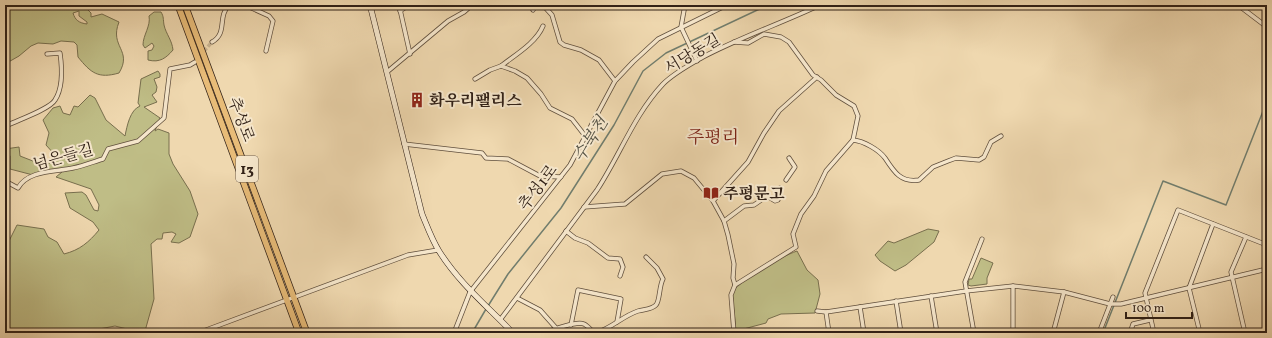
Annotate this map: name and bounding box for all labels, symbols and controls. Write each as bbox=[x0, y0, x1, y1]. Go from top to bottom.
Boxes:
street label: 서당동길 bbox=[661, 29, 725, 80]
building icon: 화우리팰리스 bbox=[408, 91, 426, 109]
place label: 화우리팰리스 bbox=[429, 91, 522, 113]
street label: 추성로 bbox=[222, 94, 259, 146]
water label: 수북천 bbox=[568, 111, 615, 167]
district label: 주평리 bbox=[687, 126, 739, 151]
street label: 넘은들길 bbox=[31, 139, 96, 177]
road number: 13 bbox=[236, 156, 258, 182]
street label: 추성1로 bbox=[514, 160, 564, 216]
library icon: 주평문고 bbox=[702, 184, 720, 202]
place label: 주평문고 bbox=[723, 184, 785, 206]
scale bar bbox=[1126, 294, 1192, 320]
text: 100 m bbox=[1132, 301, 1165, 317]

